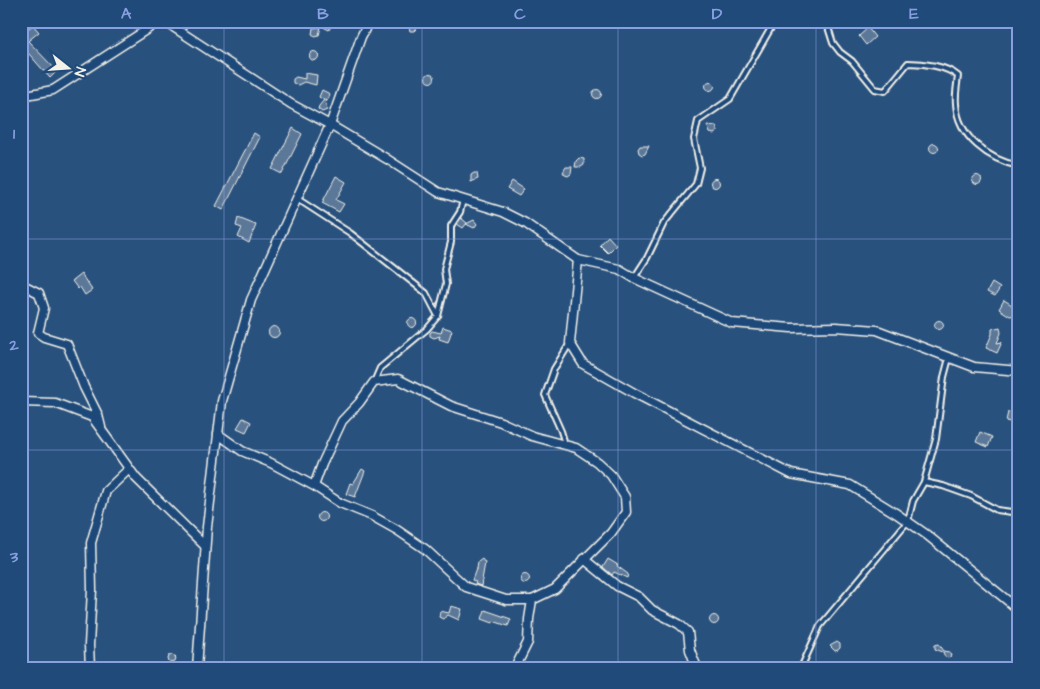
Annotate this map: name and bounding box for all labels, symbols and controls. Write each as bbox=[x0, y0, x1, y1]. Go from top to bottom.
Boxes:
text: A bbox=[121, 3, 132, 25]
text: B bbox=[317, 3, 329, 25]
text: C bbox=[514, 3, 526, 25]
text: D bbox=[712, 3, 723, 25]
text: E bbox=[909, 3, 919, 25]
north arrow bbox=[42, 42, 92, 92]
text: N bbox=[69, 64, 90, 79]
text: 1 bbox=[13, 123, 16, 145]
text: 2 bbox=[8, 334, 19, 356]
text: 3 bbox=[9, 546, 19, 568]

